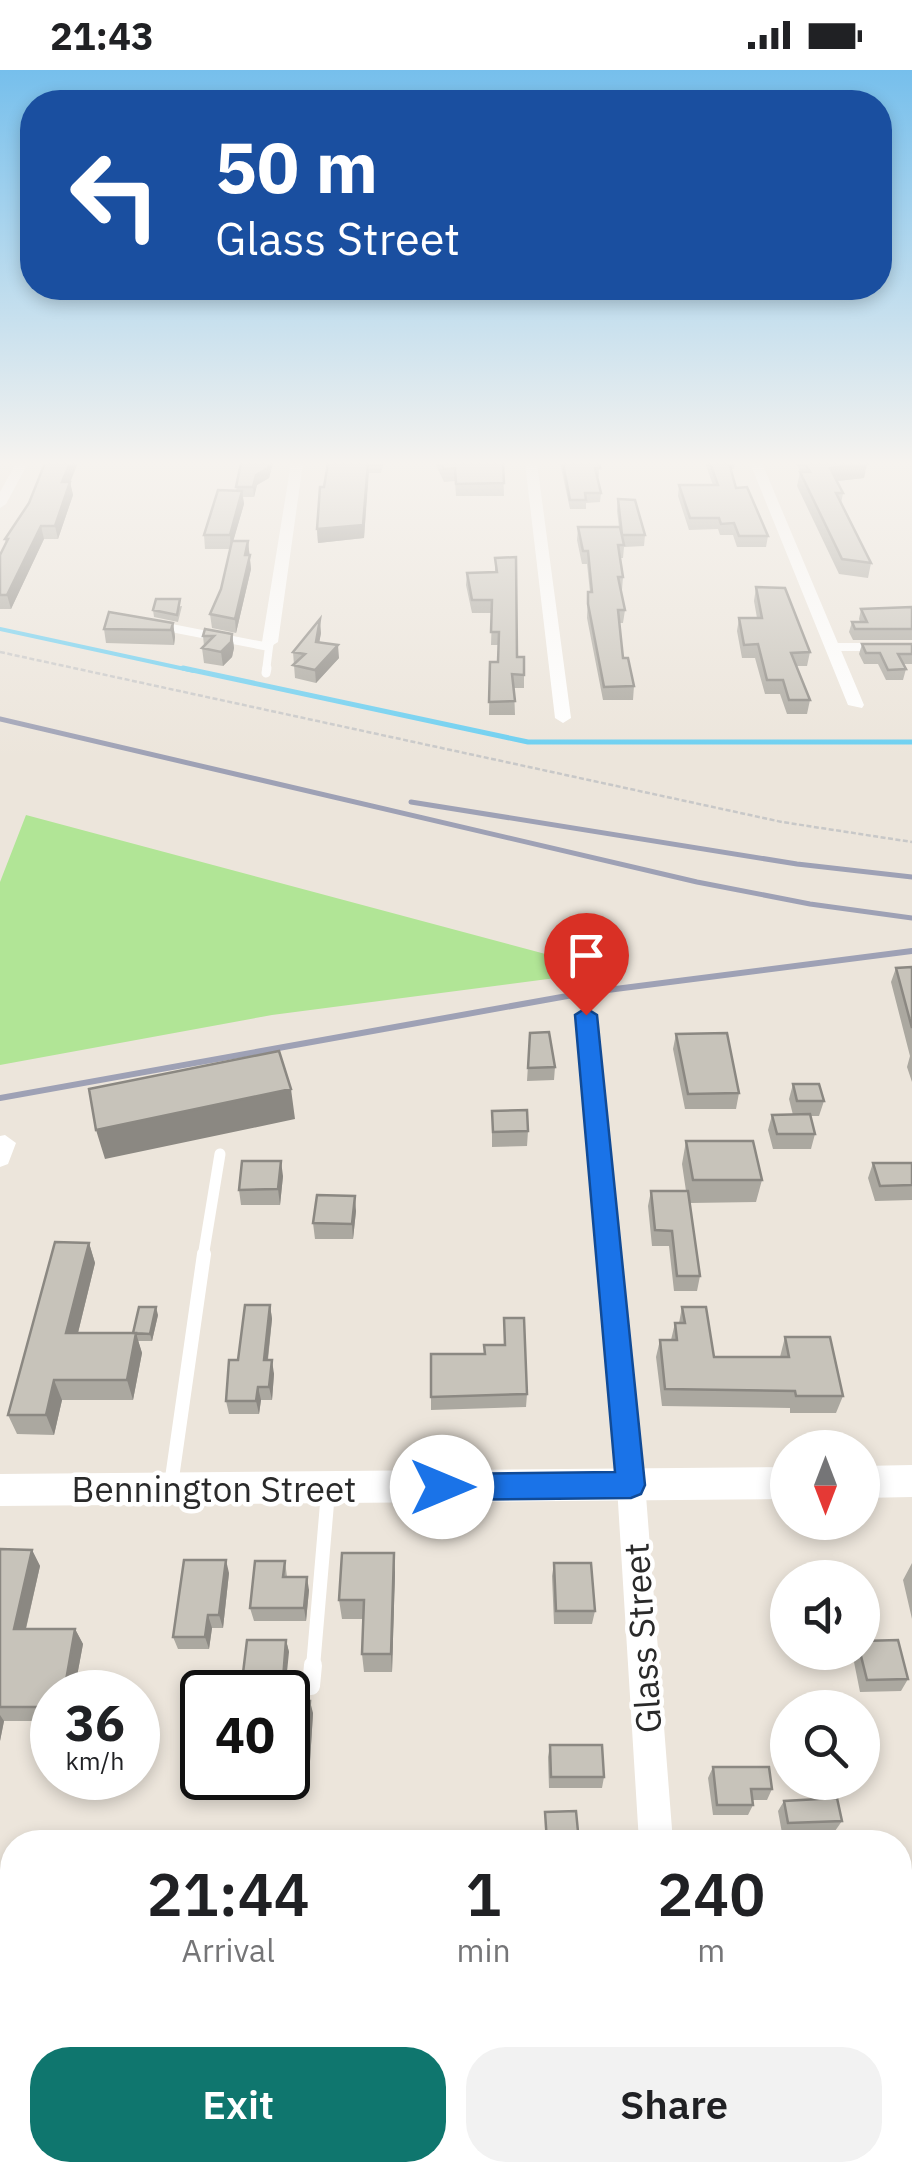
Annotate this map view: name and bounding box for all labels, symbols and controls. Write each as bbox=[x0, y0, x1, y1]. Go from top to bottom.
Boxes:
text: 21:43 bbox=[50, 11, 154, 60]
text: 50 m bbox=[215, 121, 378, 212]
icon: left bbox=[50, 130, 180, 260]
text: Glass Street bbox=[215, 209, 460, 267]
pin bbox=[544, 913, 629, 1016]
icon: arrive bbox=[559, 928, 614, 983]
north arrow bbox=[770, 1430, 880, 1540]
map controls bbox=[770, 1430, 880, 1800]
position arrow bbox=[390, 1435, 494, 1539]
street label: Bennington Street bbox=[72, 1466, 356, 1512]
street label: Glass Street bbox=[612, 1541, 672, 1735]
button: sound bbox=[770, 1560, 880, 1670]
speed limit sign: 40 bbox=[180, 1670, 310, 1800]
text: 36 bbox=[65, 1690, 125, 1755]
button: search bbox=[770, 1690, 880, 1800]
text: km/h bbox=[66, 1744, 124, 1777]
text: 21:44 bbox=[147, 1854, 310, 1933]
text: 1 bbox=[466, 1854, 502, 1933]
text: 240 bbox=[657, 1854, 765, 1933]
text: Arrival bbox=[182, 1929, 275, 1971]
text: min bbox=[456, 1929, 511, 1971]
text: m bbox=[697, 1929, 725, 1971]
button: Exit bbox=[30, 2047, 446, 2162]
button: Share bbox=[466, 2047, 882, 2162]

